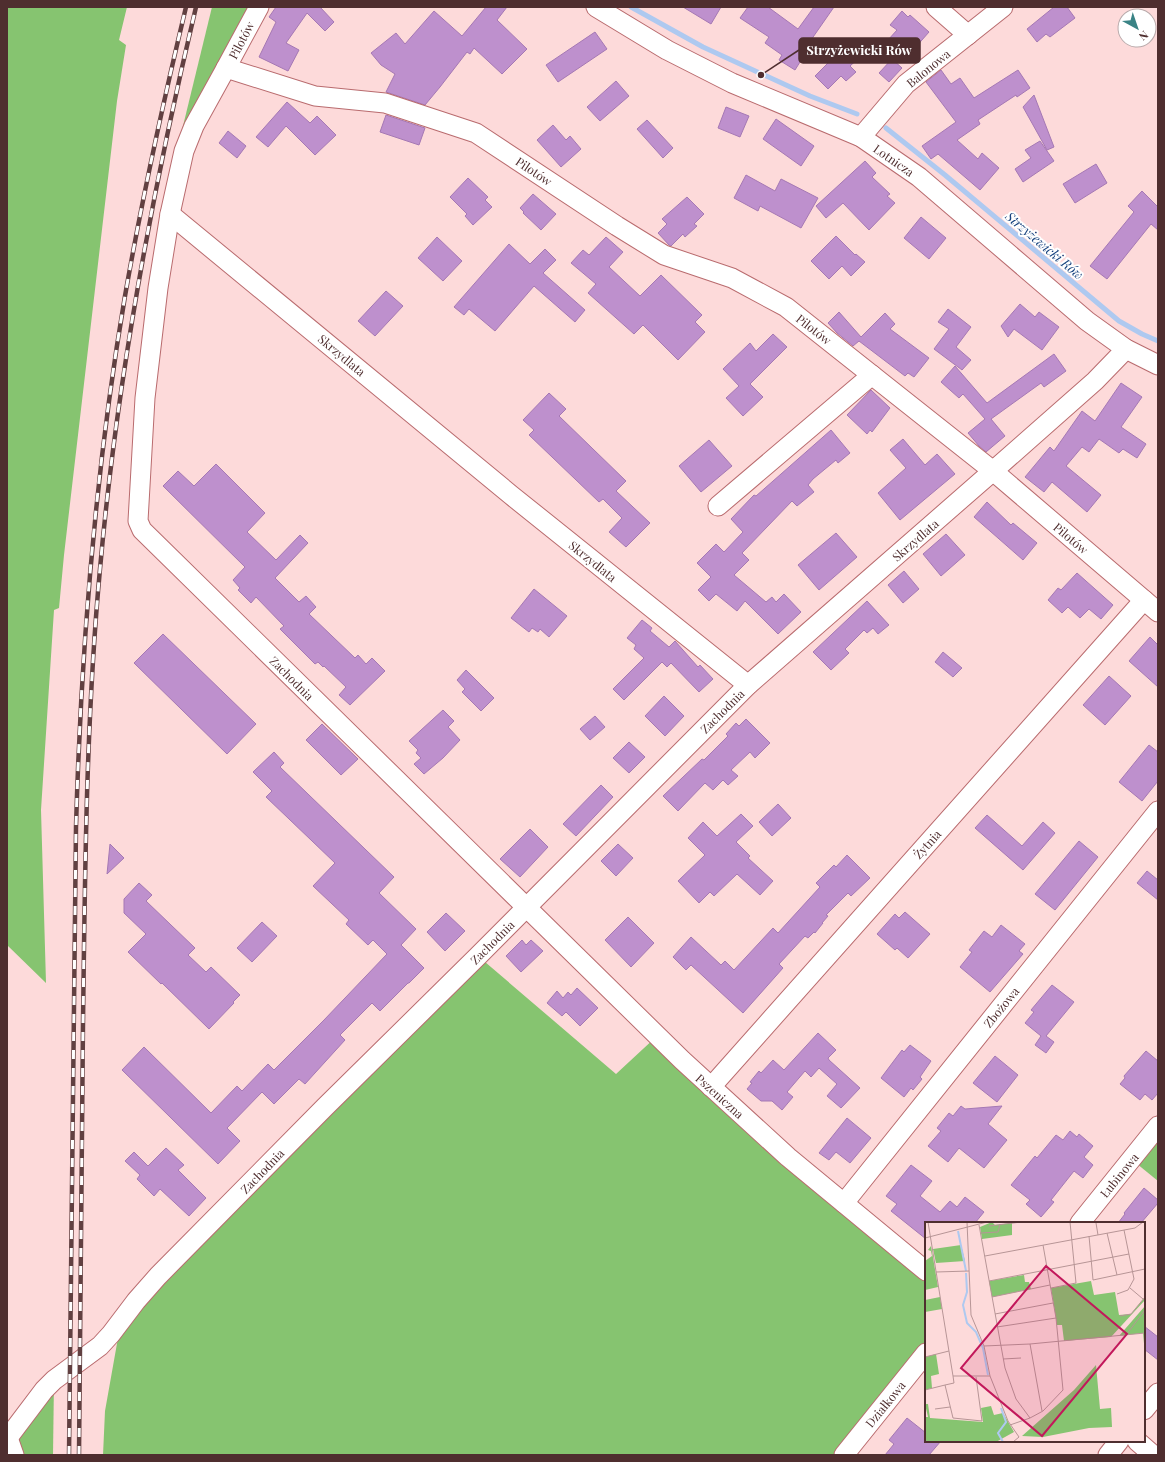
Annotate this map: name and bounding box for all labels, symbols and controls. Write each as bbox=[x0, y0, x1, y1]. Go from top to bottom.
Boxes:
north arrow bbox=[1117, 8, 1157, 48]
street label: Pilotów bbox=[224, 18, 258, 62]
text: N bbox=[1136, 28, 1152, 44]
callout: Strzyżewicki Rów bbox=[799, 38, 920, 63]
text: Strzyżewicki Rów bbox=[806, 41, 913, 58]
street label: Balonowa bbox=[903, 45, 953, 91]
street label: Lotnicza bbox=[871, 140, 917, 180]
street label: Pilotów bbox=[513, 153, 556, 189]
water label: Strzyżewicki Rów bbox=[1002, 207, 1088, 283]
street label: Pilotów bbox=[793, 310, 835, 348]
street label: Skrzydlata bbox=[315, 331, 369, 379]
street label: Skrzydlata bbox=[888, 515, 942, 565]
street label: Pilotów bbox=[1050, 519, 1092, 558]
street label: Skrzydlata bbox=[566, 537, 620, 585]
street label: Zachodnia bbox=[266, 652, 318, 704]
street label: Zachodnia bbox=[696, 685, 748, 737]
street label: Żytnia bbox=[910, 826, 944, 862]
street label: Zachodnia bbox=[466, 916, 518, 968]
street label: Zbożowa bbox=[980, 983, 1022, 1031]
street label: Pszeniczna bbox=[693, 1070, 747, 1122]
street label: Zachodnia bbox=[237, 1145, 287, 1197]
street label: Łubinowa bbox=[1096, 1149, 1142, 1201]
inset map bbox=[925, 1222, 1145, 1442]
street label: Działkowa bbox=[861, 1377, 909, 1430]

